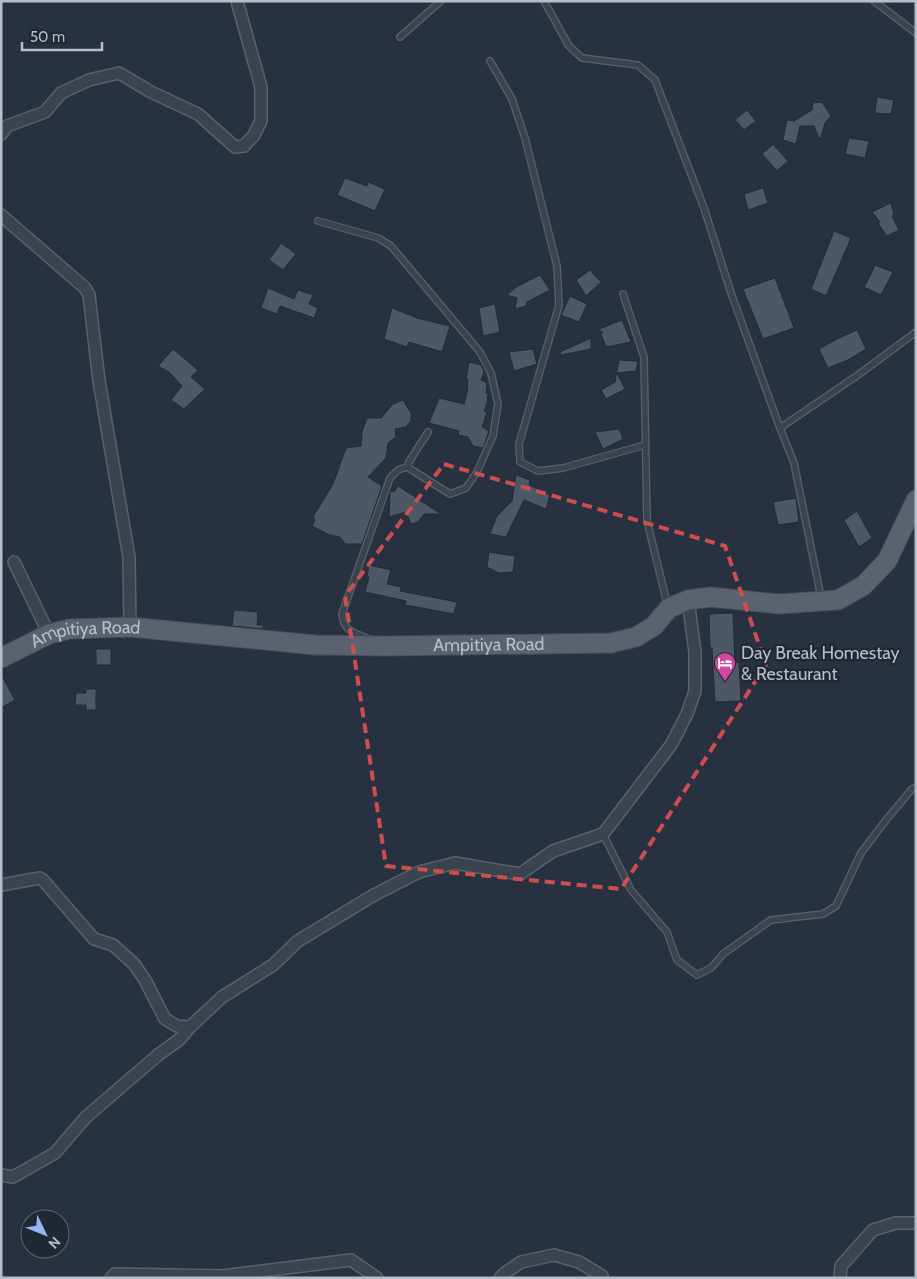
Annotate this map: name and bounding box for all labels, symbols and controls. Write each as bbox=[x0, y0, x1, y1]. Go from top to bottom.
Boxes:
scale bar bbox=[22, 20, 102, 52]
text: 50 m bbox=[30, 28, 65, 46]
street label: Ampitiya Road bbox=[27, 616, 141, 653]
street label: Ampitiya Road bbox=[433, 633, 545, 656]
place label: Day Break Homestay & Restaurant bbox=[741, 642, 900, 685]
hotel icon: Day Break Homestay & Restaurant bbox=[713, 651, 737, 682]
north arrow bbox=[20, 1209, 70, 1259]
text: N bbox=[45, 1233, 64, 1253]

